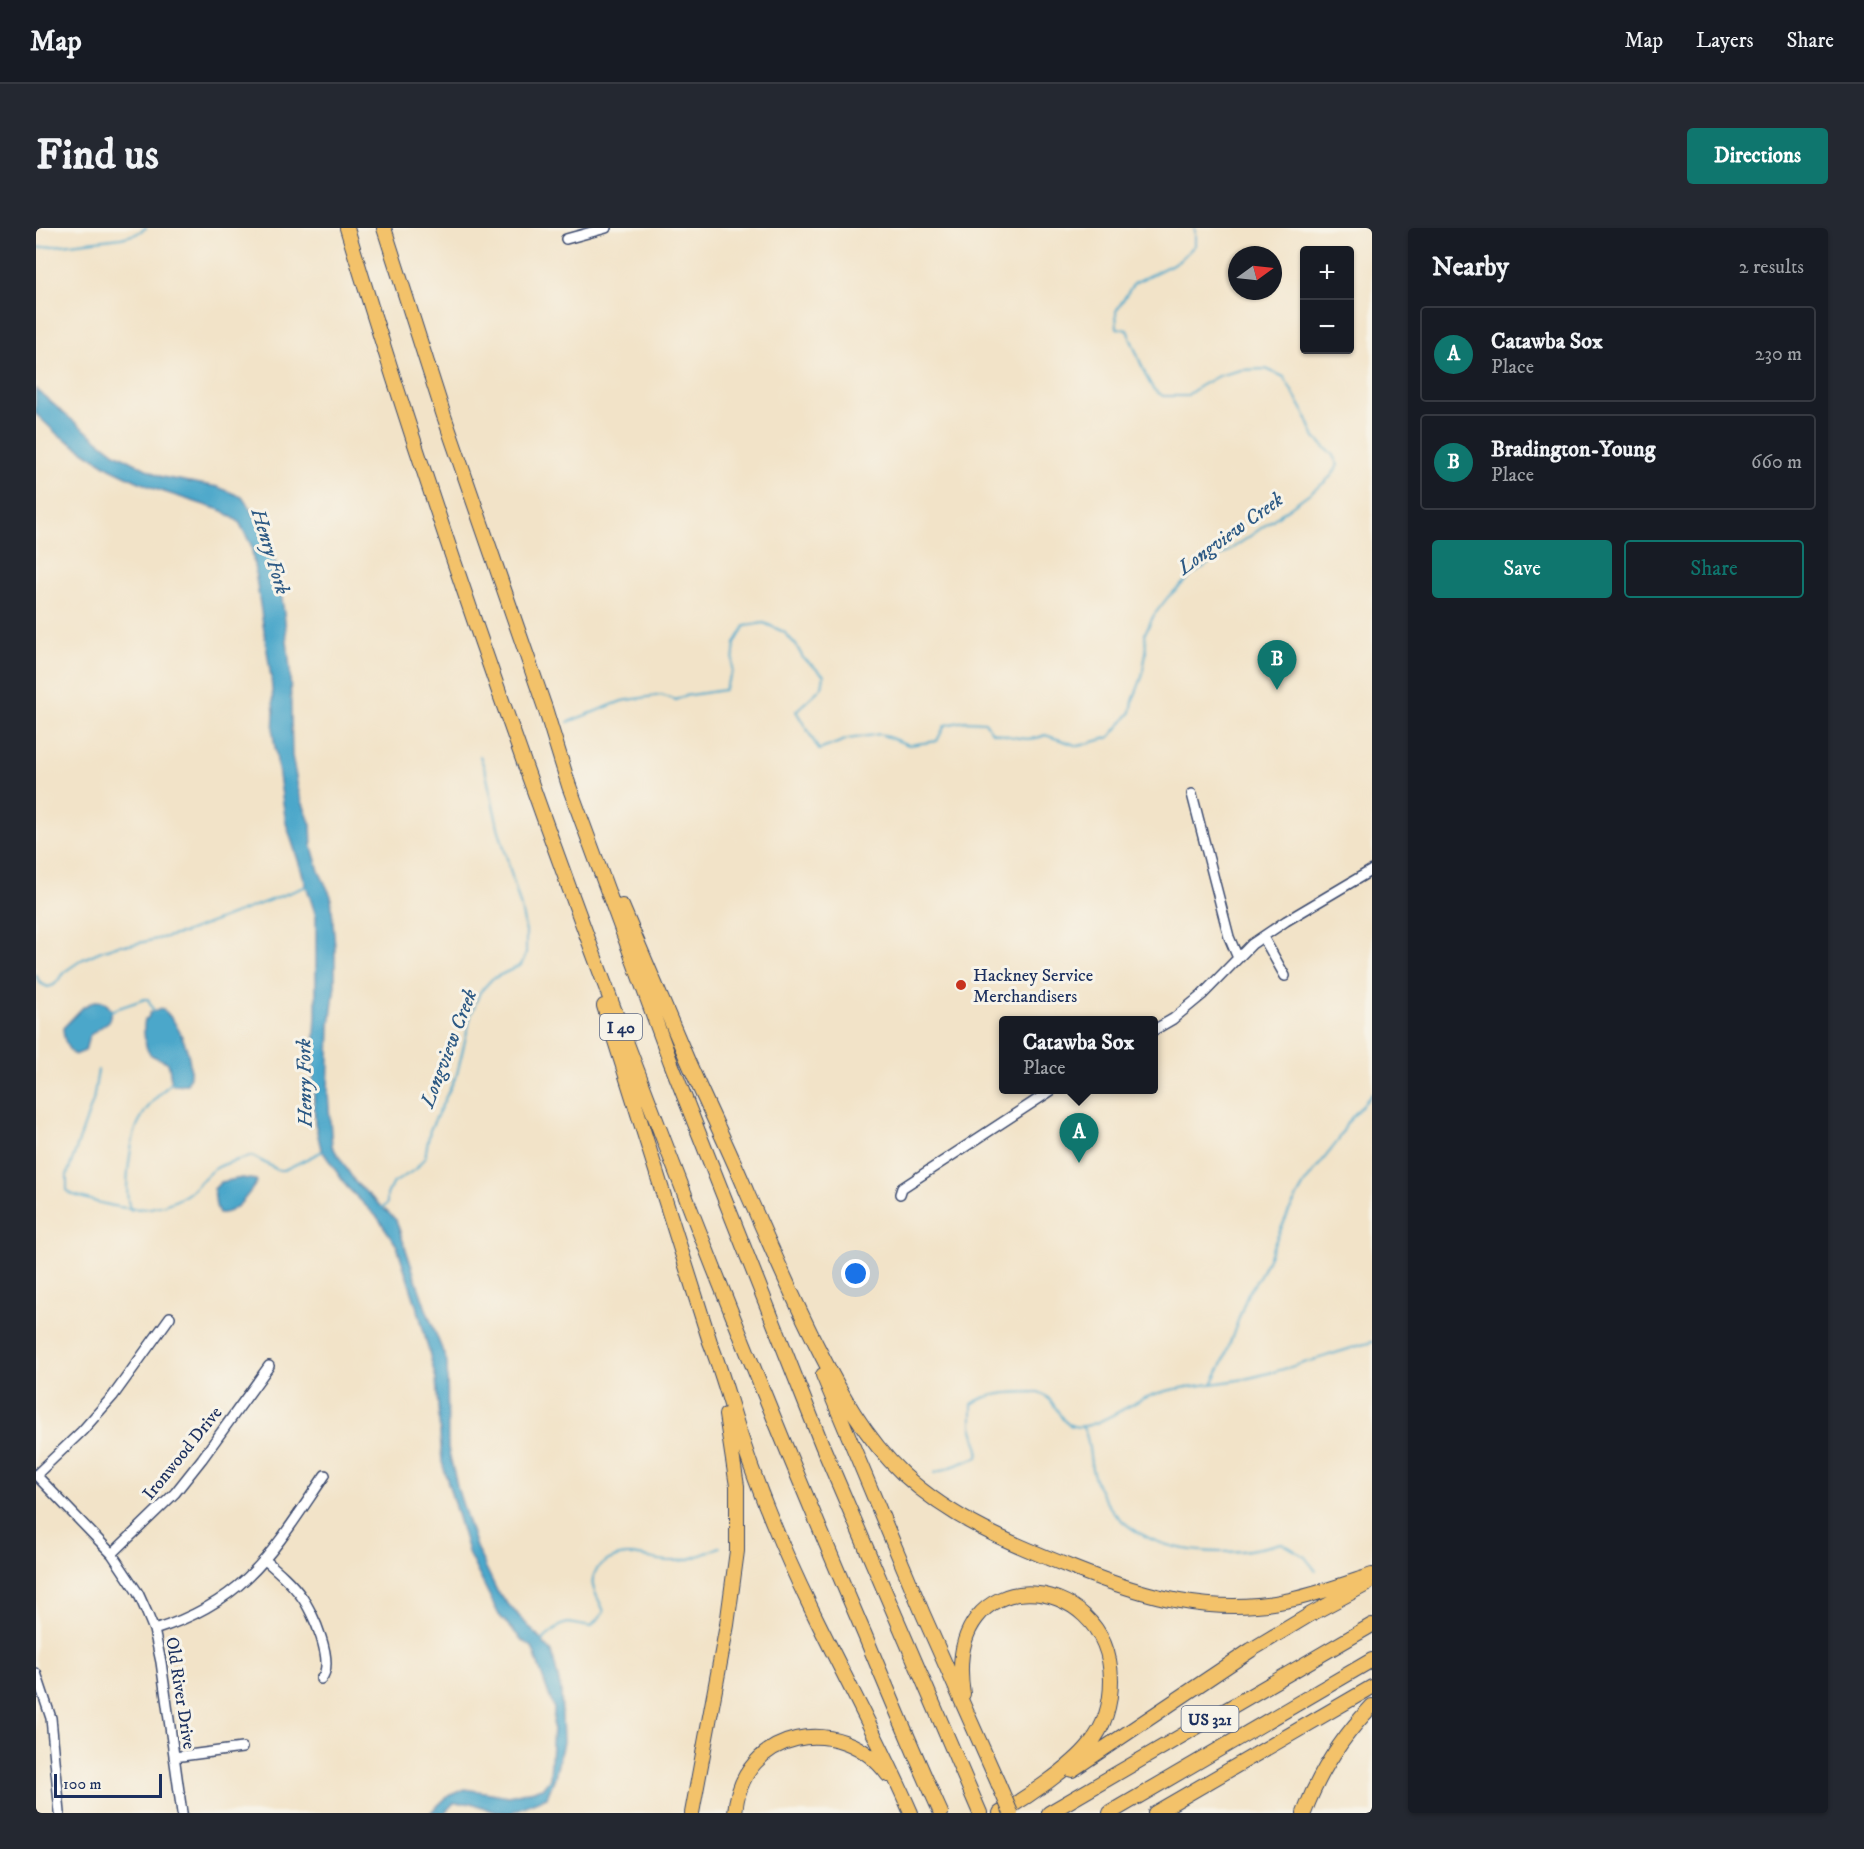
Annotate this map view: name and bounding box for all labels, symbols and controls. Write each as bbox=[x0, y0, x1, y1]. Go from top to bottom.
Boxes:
text: Map bbox=[30, 24, 82, 59]
text: Map bbox=[1624, 28, 1663, 54]
text: Layers bbox=[1696, 28, 1754, 54]
text: Share bbox=[1787, 28, 1834, 54]
button: Directions bbox=[1687, 128, 1828, 184]
text: Find us bbox=[36, 130, 159, 182]
north arrow bbox=[1228, 246, 1282, 300]
map controls bbox=[1300, 246, 1354, 354]
button: + bbox=[1300, 246, 1354, 300]
text: Nearby bbox=[1432, 251, 1509, 284]
text: 2 results bbox=[1739, 255, 1804, 280]
button: − bbox=[1300, 300, 1354, 354]
text: Catawba Sox bbox=[1491, 328, 1603, 355]
text: A bbox=[1447, 342, 1460, 367]
text: 230 m bbox=[1755, 342, 1802, 367]
text: Place bbox=[1491, 355, 1534, 380]
text: Bradington-Young bbox=[1491, 436, 1655, 463]
text: B bbox=[1447, 450, 1460, 475]
text: 660 m bbox=[1751, 450, 1802, 475]
text: Place bbox=[1491, 463, 1534, 488]
water label: Longview Creek bbox=[1172, 487, 1289, 582]
water label: Henry Fork bbox=[244, 504, 295, 598]
button: Save bbox=[1432, 540, 1612, 598]
button: Share bbox=[1624, 540, 1804, 598]
pin: B bbox=[1258, 640, 1296, 690]
place label: Hackney Service Merchandisers bbox=[973, 965, 1093, 1008]
marker: Hackney Service Merchandisers bbox=[954, 978, 968, 992]
water label: Longview Creek bbox=[415, 985, 484, 1112]
road number: I 40 bbox=[600, 1014, 642, 1040]
popup bbox=[999, 1016, 1158, 1094]
text: Catawba Sox bbox=[1023, 1029, 1134, 1056]
water label: Henry Fork bbox=[292, 1038, 319, 1129]
text: Place bbox=[1023, 1056, 1066, 1081]
pin: A bbox=[1060, 1114, 1098, 1163]
your location bbox=[841, 1259, 870, 1288]
street label: Ironwood Drive bbox=[138, 1402, 227, 1505]
street label: Old River Drive bbox=[160, 1635, 200, 1751]
road number: US 321 bbox=[1182, 1706, 1238, 1732]
scale bar bbox=[54, 1771, 162, 1798]
text: 100 m bbox=[63, 1774, 102, 1794]

